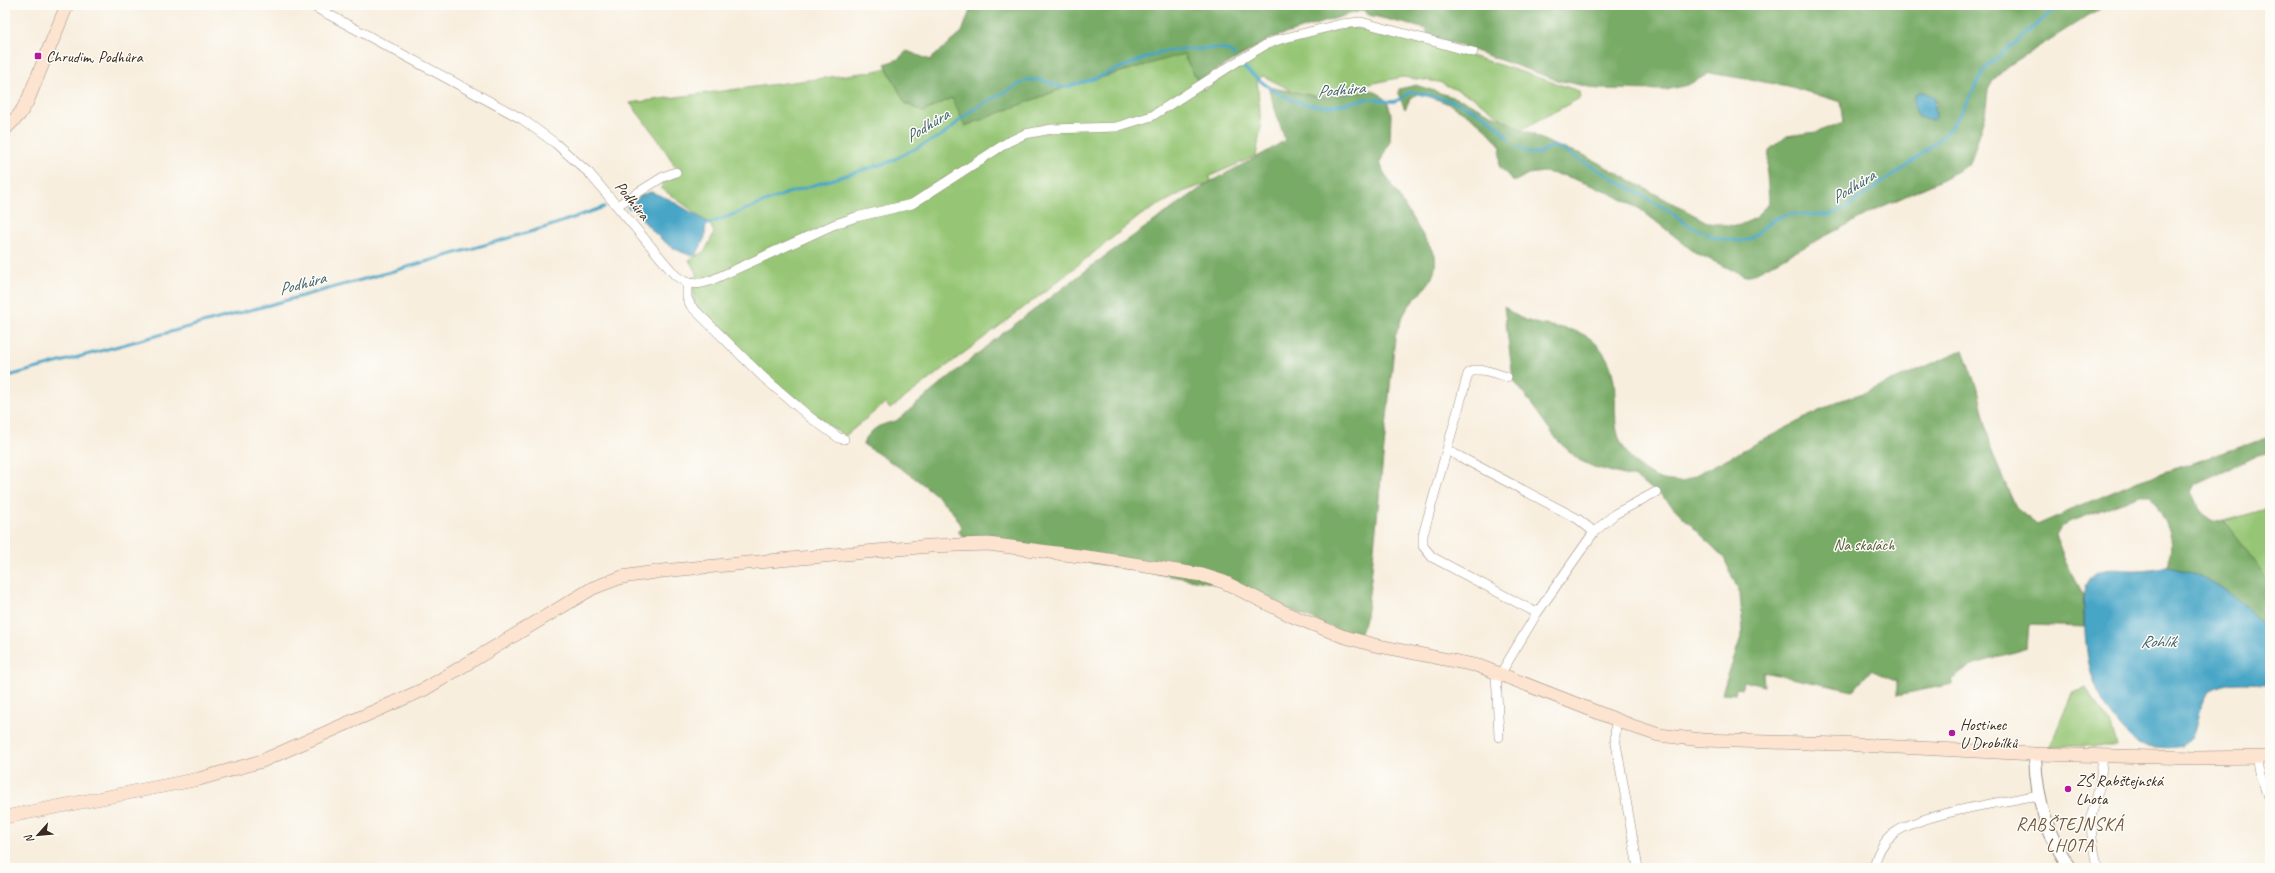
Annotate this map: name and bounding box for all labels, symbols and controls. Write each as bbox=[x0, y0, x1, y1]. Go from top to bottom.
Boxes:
place label: Chrudim, Podhůra bbox=[46, 47, 144, 67]
marker: Chrudim, Podhůra bbox=[33, 51, 43, 61]
water label: Podhůra bbox=[1316, 77, 1367, 102]
water label: Podhůra bbox=[902, 103, 954, 147]
water label: Podhůra bbox=[1828, 164, 1880, 208]
street label: Podhůra bbox=[610, 177, 655, 225]
water label: Podhůra bbox=[276, 267, 329, 300]
park label: Na skalách bbox=[1834, 535, 1895, 555]
water label: Rohlík bbox=[2140, 631, 2178, 652]
place label: Hostinec U Drobílků bbox=[1960, 715, 2018, 753]
marker: Hostinec U Drobílků bbox=[1947, 728, 1957, 738]
place label: ZŠ Rabštejnská Lhota bbox=[2076, 771, 2165, 809]
marker: ZŠ Rabštejnská Lhota bbox=[2063, 784, 2073, 794]
district label: RABŠTEJNSKÁ LHOTA bbox=[2016, 813, 2126, 856]
north arrow bbox=[18, 815, 58, 855]
text: N bbox=[20, 831, 37, 846]

